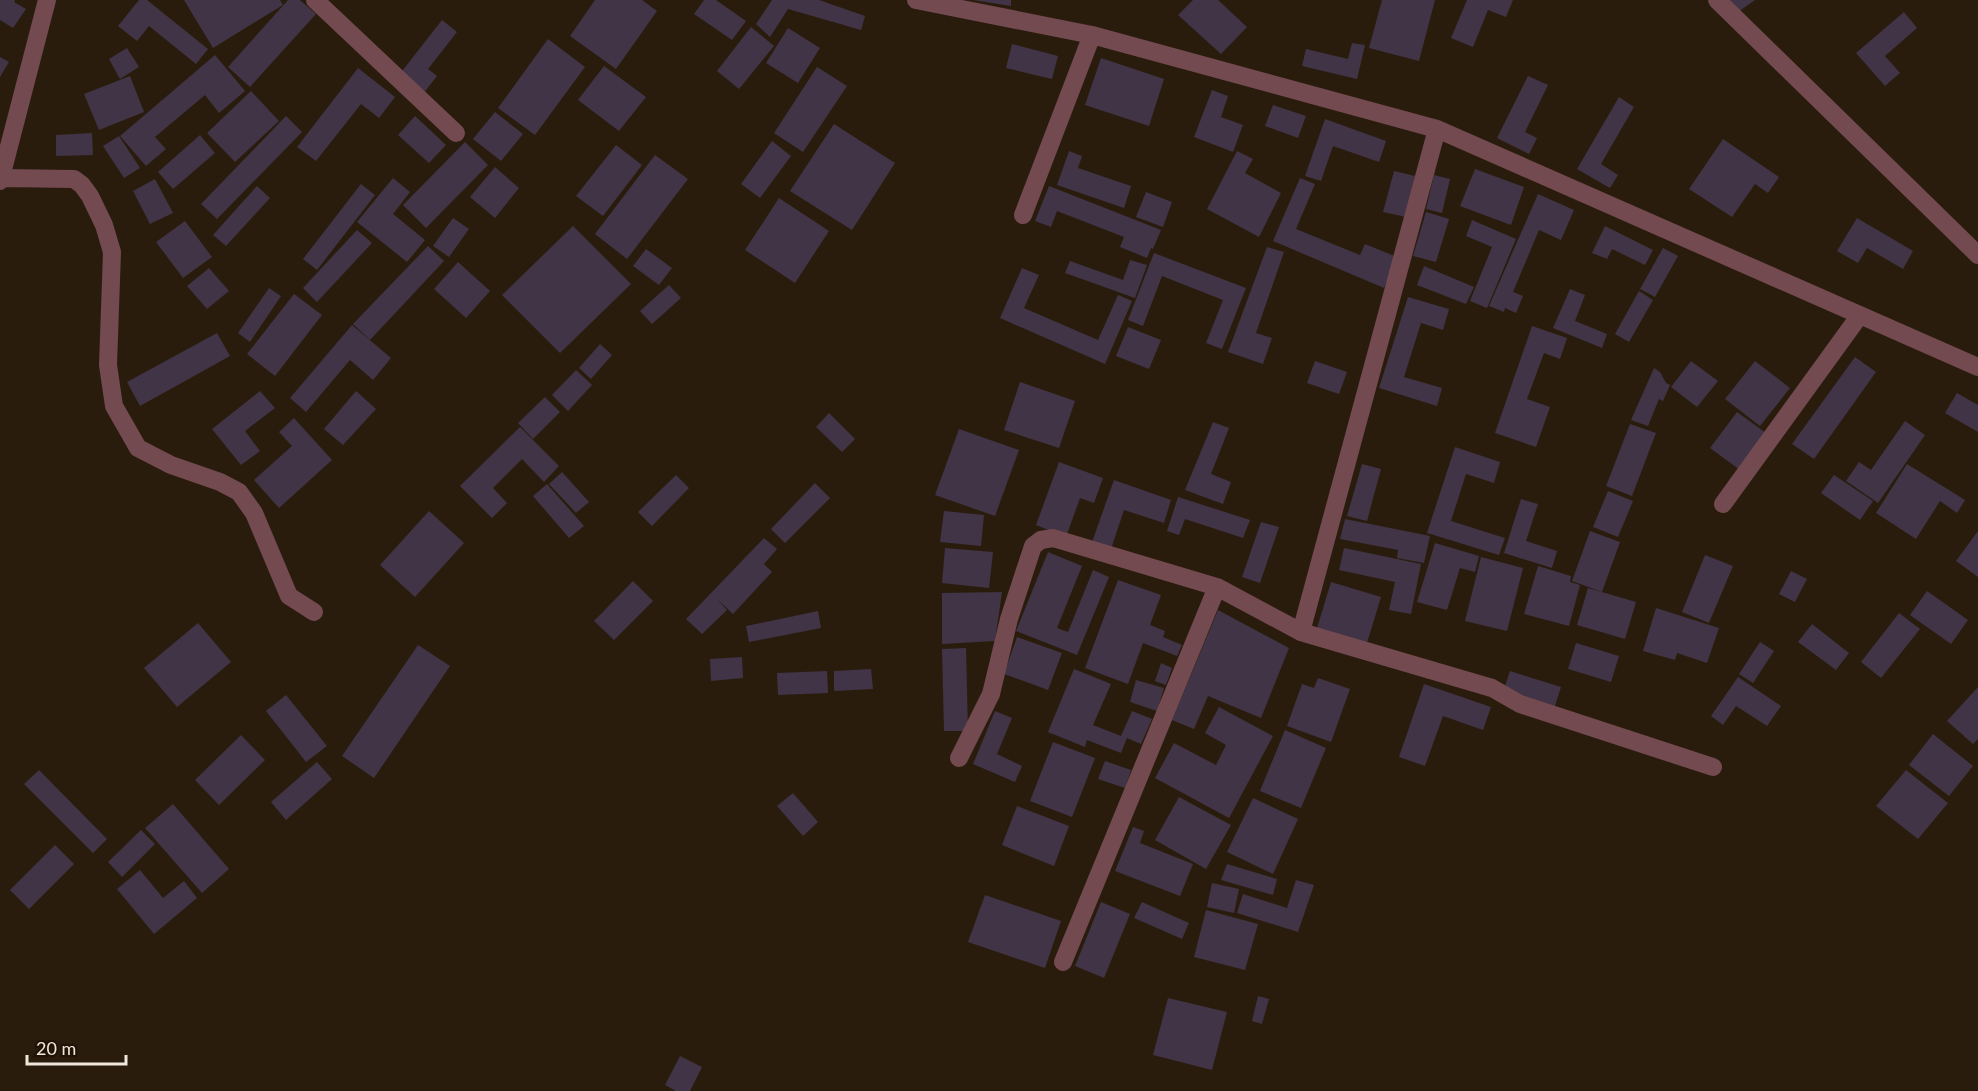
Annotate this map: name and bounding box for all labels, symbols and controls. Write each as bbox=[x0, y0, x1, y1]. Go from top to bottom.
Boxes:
scale bar bbox=[27, 1028, 126, 1066]
text: 20 m bbox=[36, 1037, 76, 1059]

